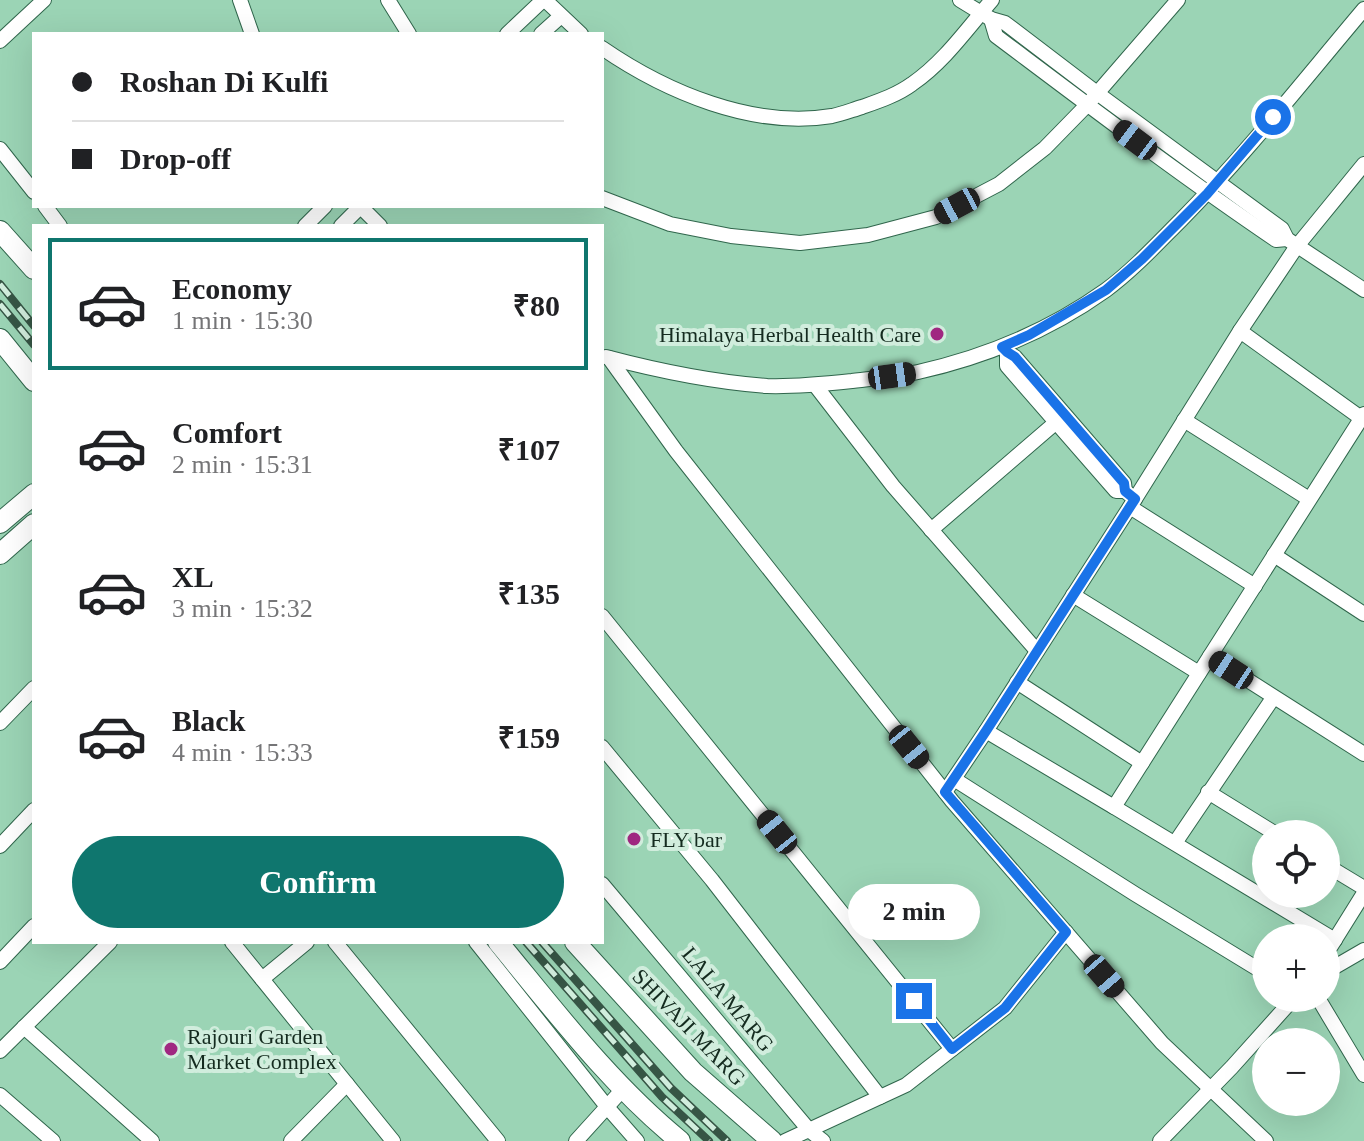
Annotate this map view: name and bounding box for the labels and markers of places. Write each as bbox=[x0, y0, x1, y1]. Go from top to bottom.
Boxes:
place label: Himalaya Herbal Health Care bbox=[659, 322, 921, 347]
marker: Himalaya Herbal Health Care bbox=[928, 325, 946, 343]
place label: FLY bar bbox=[650, 827, 723, 852]
marker: FLY bar bbox=[625, 830, 643, 848]
place label: Rajouri Garden Market Complex bbox=[187, 1024, 337, 1074]
marker: Rajouri Garden Market Complex bbox=[162, 1040, 180, 1058]

